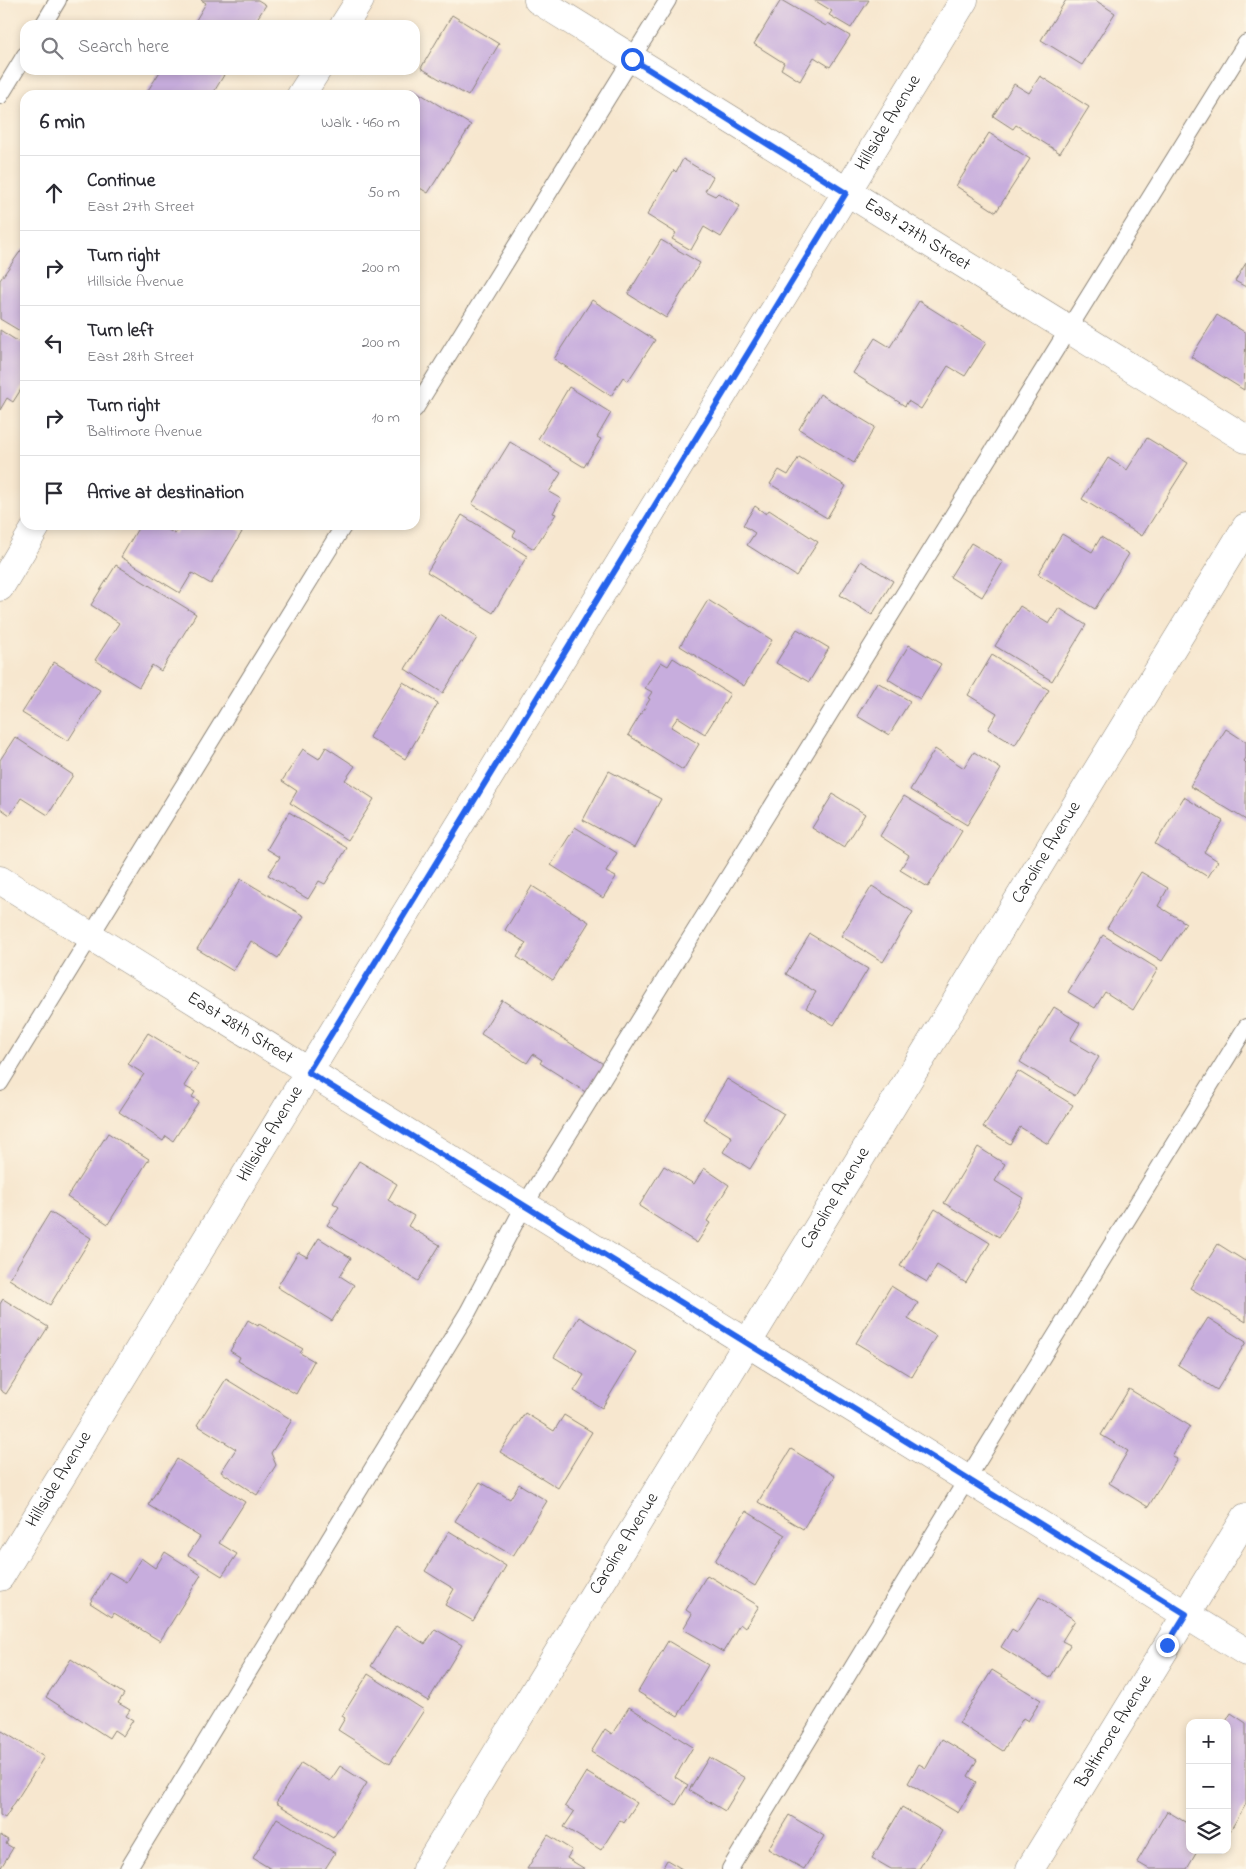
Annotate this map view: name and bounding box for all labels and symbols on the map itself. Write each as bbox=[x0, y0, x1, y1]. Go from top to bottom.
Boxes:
route start bbox=[621, 48, 644, 71]
street label: Hillside Avenue bbox=[849, 69, 929, 176]
street label: East 27th Street bbox=[859, 192, 975, 278]
street label: Caroline Avenue bbox=[1006, 796, 1089, 909]
street label: East 28th Street bbox=[182, 986, 298, 1071]
street label: Hillside Avenue bbox=[231, 1080, 311, 1187]
street label: Caroline Avenue bbox=[795, 1141, 878, 1254]
street label: Hillside Avenue bbox=[20, 1426, 99, 1533]
street label: Caroline Avenue bbox=[583, 1487, 666, 1600]
route end bbox=[1156, 1634, 1179, 1657]
street label: Baltimore Avenue bbox=[1069, 1669, 1160, 1795]

